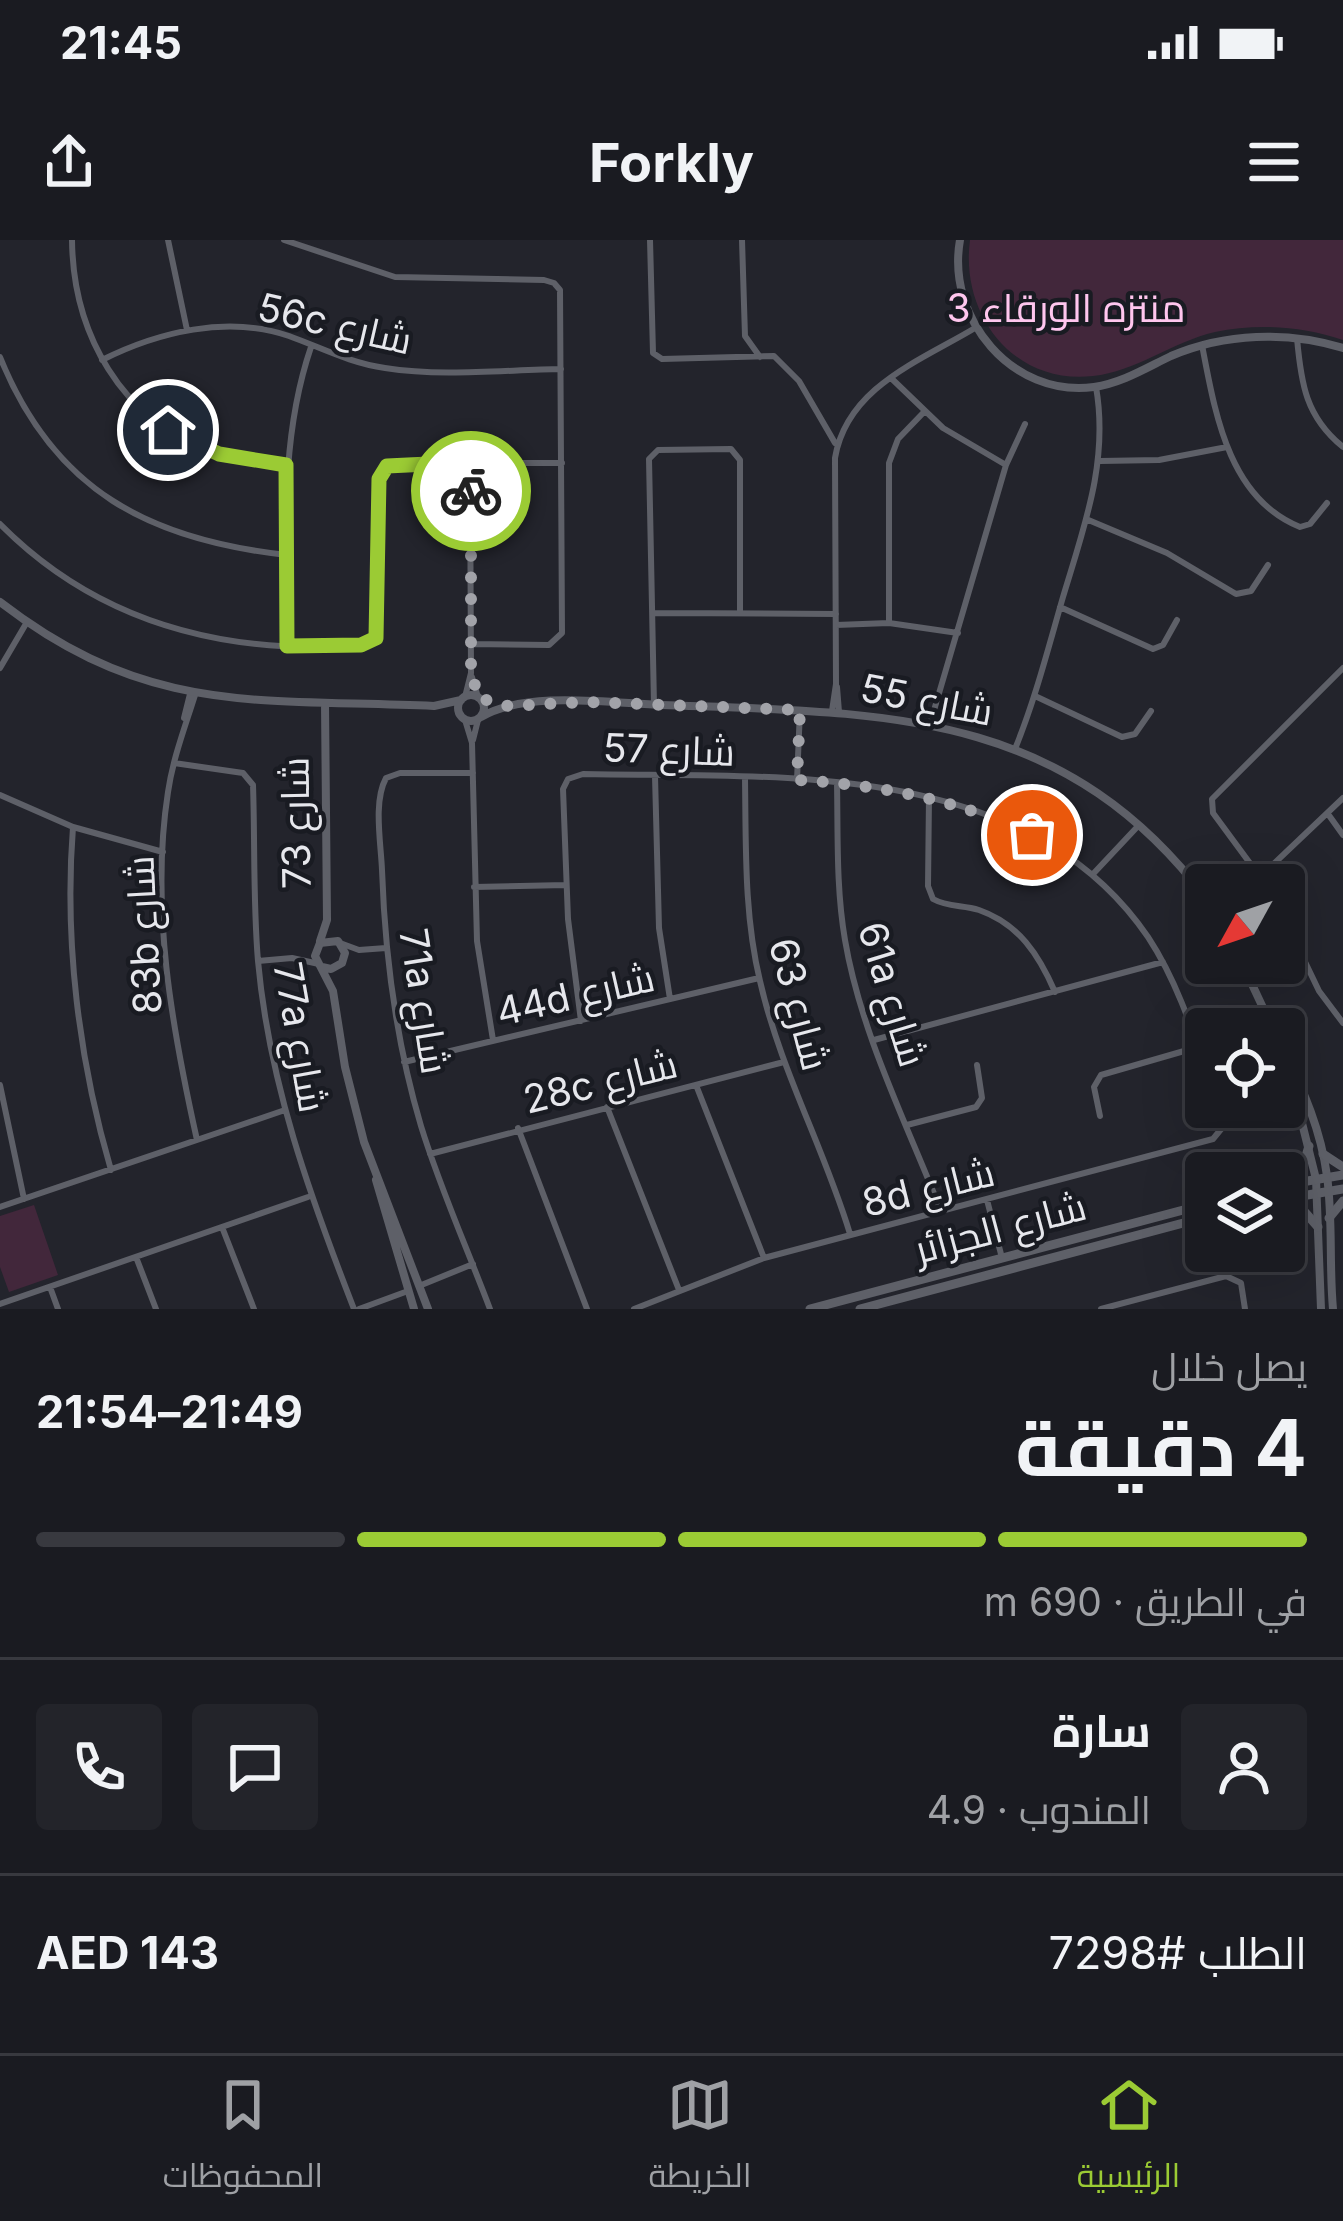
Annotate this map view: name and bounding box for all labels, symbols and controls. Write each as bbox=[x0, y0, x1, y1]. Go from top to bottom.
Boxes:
text: 21:45 bbox=[60, 15, 182, 70]
icon: share bbox=[36, 129, 102, 195]
icon: menu bbox=[1241, 129, 1307, 195]
text: Forkly bbox=[589, 130, 754, 195]
street label: 56c شارع bbox=[252, 282, 417, 367]
park label: منتزه الورقاء 3 bbox=[947, 284, 1185, 331]
pin bbox=[117, 379, 219, 481]
icon: home bbox=[135, 397, 201, 463]
courier bbox=[411, 431, 531, 551]
icon: bike bbox=[438, 458, 504, 524]
street label: شارع 55 bbox=[856, 663, 997, 739]
street label: شارع 57 bbox=[602, 723, 736, 779]
street label: شارع 73 bbox=[270, 757, 324, 889]
pin bbox=[981, 784, 1083, 886]
icon: bag bbox=[999, 802, 1065, 868]
street label: 83b شارع bbox=[115, 854, 175, 1015]
north arrow bbox=[1185, 864, 1305, 984]
map controls bbox=[1185, 864, 1305, 1272]
street label: 61a شارع bbox=[845, 916, 937, 1073]
street label: 71a شارع bbox=[386, 925, 460, 1078]
street label: شارع 63 bbox=[756, 933, 840, 1076]
street label: 44d شارع bbox=[491, 953, 660, 1039]
street label: 77a شارع bbox=[261, 958, 337, 1116]
button: locate bbox=[1185, 1008, 1305, 1128]
street label: 28c شارع bbox=[518, 1039, 683, 1127]
street label: 8d شارع bbox=[857, 1148, 1000, 1230]
button: layers bbox=[1185, 1152, 1305, 1272]
street label: شارع الجزائر bbox=[907, 1182, 1092, 1277]
text: يصل خلال bbox=[1151, 1343, 1307, 1390]
text: 21:49–21:54 bbox=[36, 1384, 303, 1439]
text: 4 دقيقة bbox=[1015, 1400, 1307, 1495]
text: في الطريق · 690 m bbox=[984, 1578, 1307, 1625]
text: سارة bbox=[1052, 1703, 1151, 1758]
button: phone bbox=[36, 1704, 162, 1830]
button: chat bbox=[192, 1704, 318, 1830]
button: person bbox=[1181, 1704, 1307, 1830]
text: المندوب · 4.9 bbox=[927, 1786, 1151, 1833]
text: AED 143 bbox=[36, 1925, 219, 1980]
text: الطلب #7298 bbox=[1048, 1925, 1307, 1980]
tab: المحفوظات bbox=[163, 2072, 323, 2206]
tab: الخريطة bbox=[649, 2072, 752, 2206]
tab: الرئيسية bbox=[1077, 2072, 1180, 2206]

